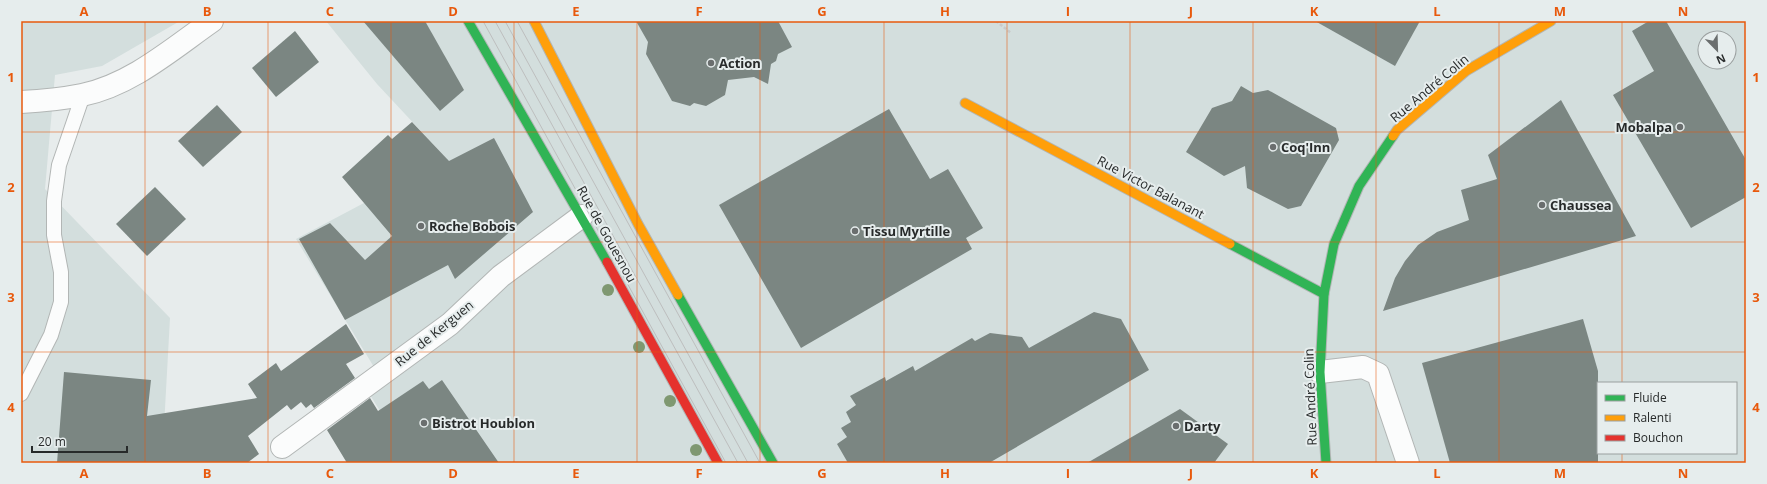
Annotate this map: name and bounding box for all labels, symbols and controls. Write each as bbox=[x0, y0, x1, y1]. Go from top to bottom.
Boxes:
text: A bbox=[80, 2, 89, 20]
text: B bbox=[203, 2, 212, 20]
text: C bbox=[326, 2, 334, 20]
text: D bbox=[448, 2, 458, 20]
text: E bbox=[572, 2, 580, 20]
text: F bbox=[695, 2, 703, 20]
text: G bbox=[817, 2, 827, 20]
text: H bbox=[940, 2, 950, 20]
text: I bbox=[1066, 2, 1070, 20]
text: J bbox=[1188, 2, 1193, 20]
text: K bbox=[1310, 2, 1319, 20]
text: L bbox=[1433, 2, 1441, 20]
text: M bbox=[1554, 2, 1566, 20]
text: N bbox=[1678, 2, 1688, 20]
north arrow bbox=[1697, 30, 1737, 70]
street label: Rue André Colin bbox=[1386, 50, 1472, 126]
text: N bbox=[1714, 51, 1728, 68]
place label: Action bbox=[719, 54, 761, 72]
marker: Action bbox=[706, 58, 716, 68]
text: 1 bbox=[7, 68, 15, 86]
text: 1 bbox=[1752, 68, 1760, 86]
place label: Mobalpa bbox=[1616, 118, 1672, 136]
marker: Mobalpa bbox=[1675, 122, 1685, 132]
place label: Coq'Inn bbox=[1281, 138, 1330, 156]
marker: Coq'Inn bbox=[1268, 142, 1278, 152]
street label: Rue Victor Balanant bbox=[1094, 151, 1208, 223]
text: 2 bbox=[7, 178, 15, 196]
text: 2 bbox=[1752, 178, 1760, 196]
street label: Rue de Gouesnou bbox=[573, 182, 641, 286]
place label: Chaussea bbox=[1550, 196, 1612, 214]
marker: Chaussea bbox=[1537, 200, 1547, 210]
place label: Roche Bobois bbox=[429, 217, 515, 235]
marker: Roche Bobois bbox=[416, 221, 426, 231]
place label: Tissu Myrtille bbox=[863, 222, 950, 240]
marker: Tissu Myrtille bbox=[850, 226, 860, 236]
text: 3 bbox=[7, 288, 15, 306]
text: 3 bbox=[1752, 288, 1760, 306]
street label: Rue de Kerguen bbox=[391, 296, 477, 370]
street label: Rue André Colin bbox=[1299, 348, 1321, 446]
legend bbox=[1597, 382, 1737, 454]
text: Fluide bbox=[1633, 389, 1667, 406]
text: 4 bbox=[7, 398, 15, 416]
text: 4 bbox=[1752, 398, 1760, 416]
text: Ralenti bbox=[1633, 409, 1672, 426]
place label: Bistrot Houblon bbox=[432, 414, 535, 432]
place label: Darty bbox=[1184, 417, 1221, 435]
marker: Bistrot Houblon bbox=[419, 418, 429, 428]
marker: Darty bbox=[1171, 421, 1181, 431]
scale bar bbox=[32, 428, 127, 454]
text: Bouchon bbox=[1633, 429, 1683, 446]
text: 20 m bbox=[38, 433, 66, 450]
text: A bbox=[80, 464, 89, 482]
text: B bbox=[203, 464, 212, 482]
text: C bbox=[326, 464, 334, 482]
text: D bbox=[448, 464, 458, 482]
text: E bbox=[572, 464, 580, 482]
text: F bbox=[695, 464, 703, 482]
text: G bbox=[817, 464, 827, 482]
text: H bbox=[940, 464, 950, 482]
text: I bbox=[1066, 464, 1070, 482]
text: J bbox=[1188, 464, 1193, 482]
text: K bbox=[1310, 464, 1319, 482]
text: L bbox=[1433, 464, 1441, 482]
text: M bbox=[1554, 464, 1566, 482]
text: N bbox=[1678, 464, 1688, 482]

